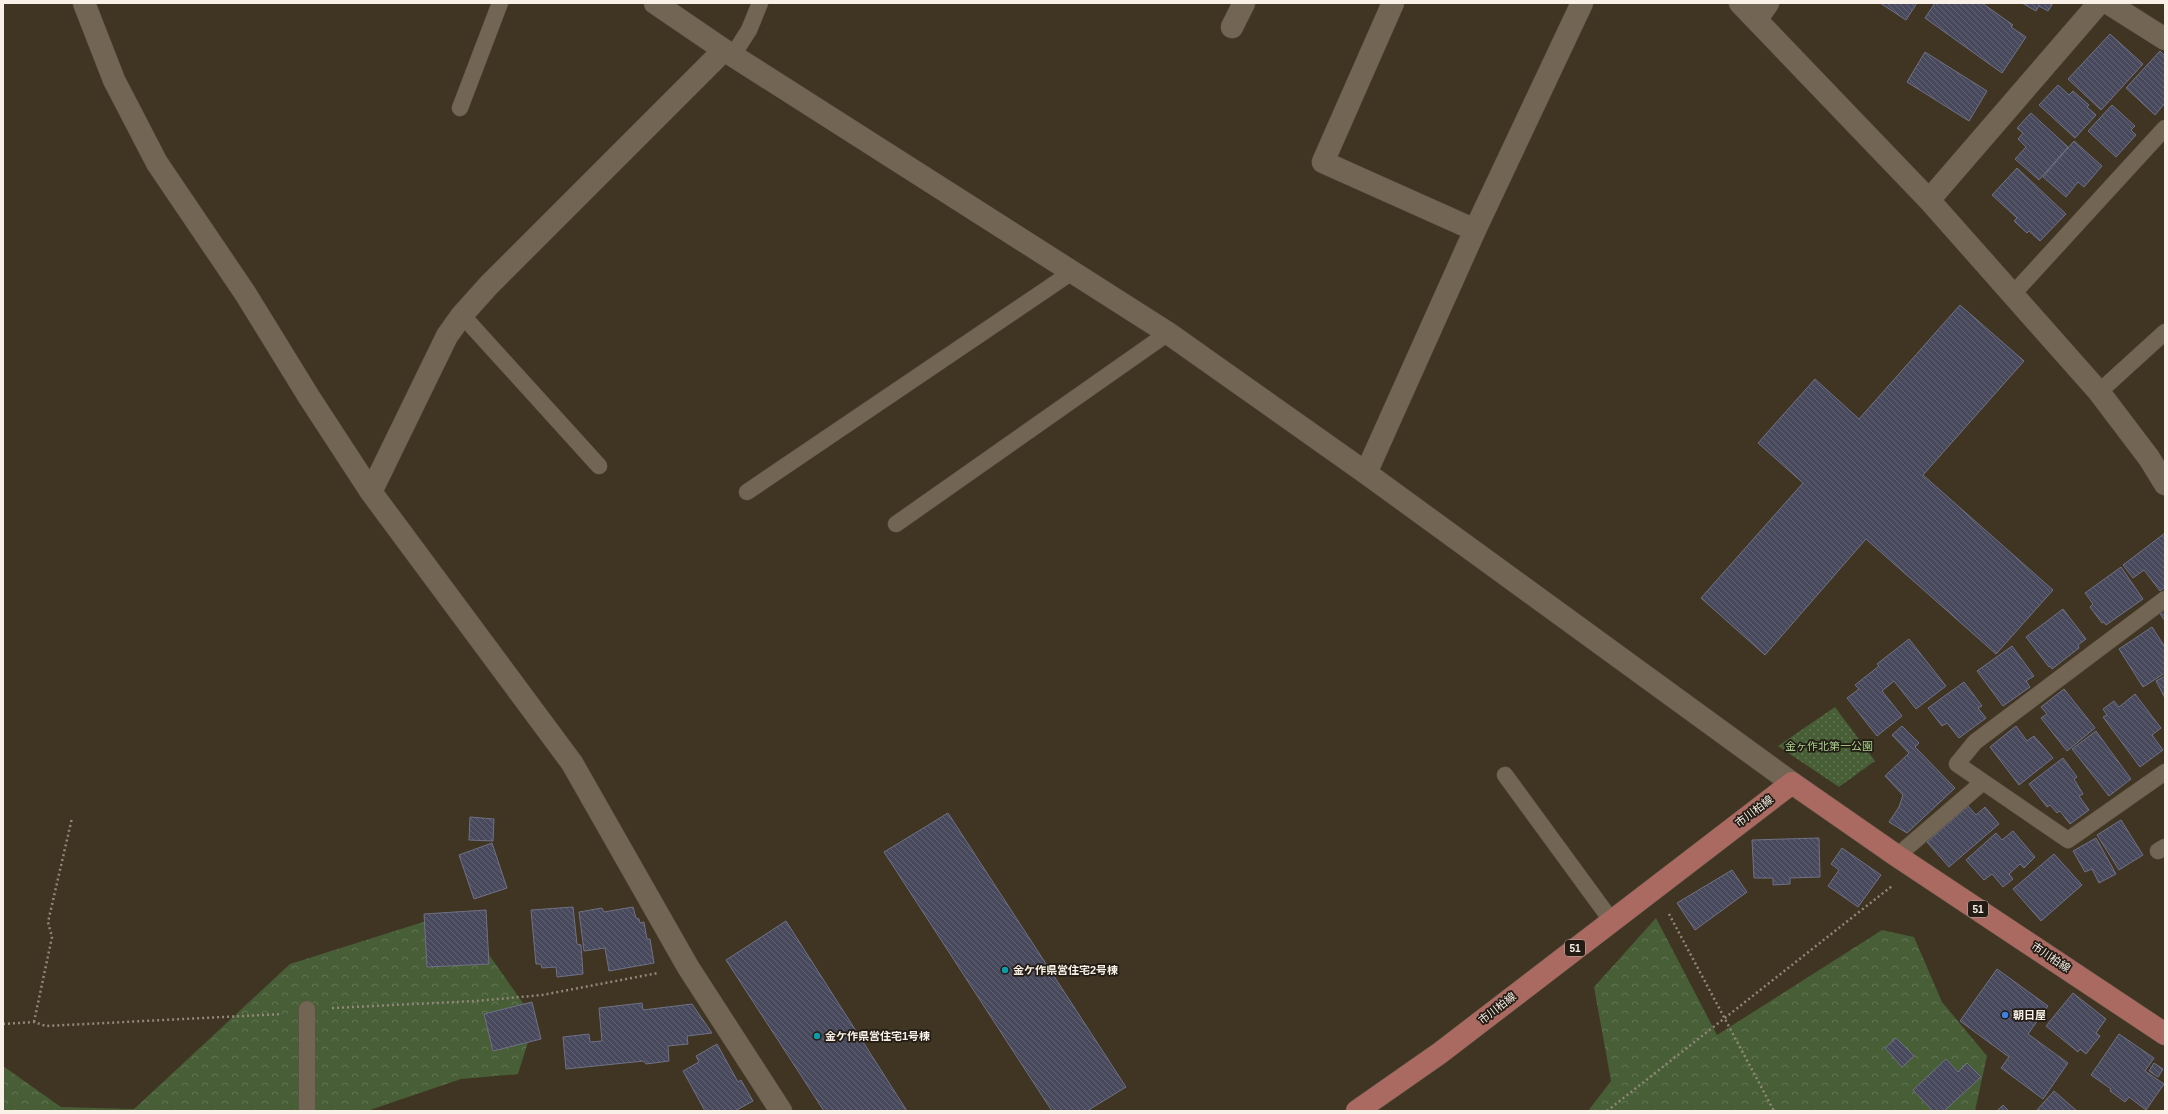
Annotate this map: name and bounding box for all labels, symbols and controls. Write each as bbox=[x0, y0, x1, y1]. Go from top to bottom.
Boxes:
park label: 金ヶ作北第一公園 bbox=[1785, 740, 1873, 752]
street label: 市川柏線 bbox=[1733, 793, 1775, 829]
road number: 51 bbox=[1968, 901, 1988, 917]
road number: 51 bbox=[1565, 940, 1585, 956]
street label: 市川柏線 bbox=[2029, 940, 2073, 974]
place label: 金ケ作県営住宅2号棟 bbox=[1013, 964, 1118, 976]
marker: 金ケ作県営住宅2号棟 bbox=[1000, 965, 1010, 975]
street label: 市川柏線 bbox=[1476, 990, 1518, 1026]
place label: 朝日屋 bbox=[2013, 1009, 2046, 1021]
marker: 朝日屋 bbox=[2000, 1010, 2010, 1020]
place label: 金ケ作県営住宅1号棟 bbox=[825, 1030, 930, 1042]
marker: 金ケ作県営住宅1号棟 bbox=[812, 1031, 822, 1041]

